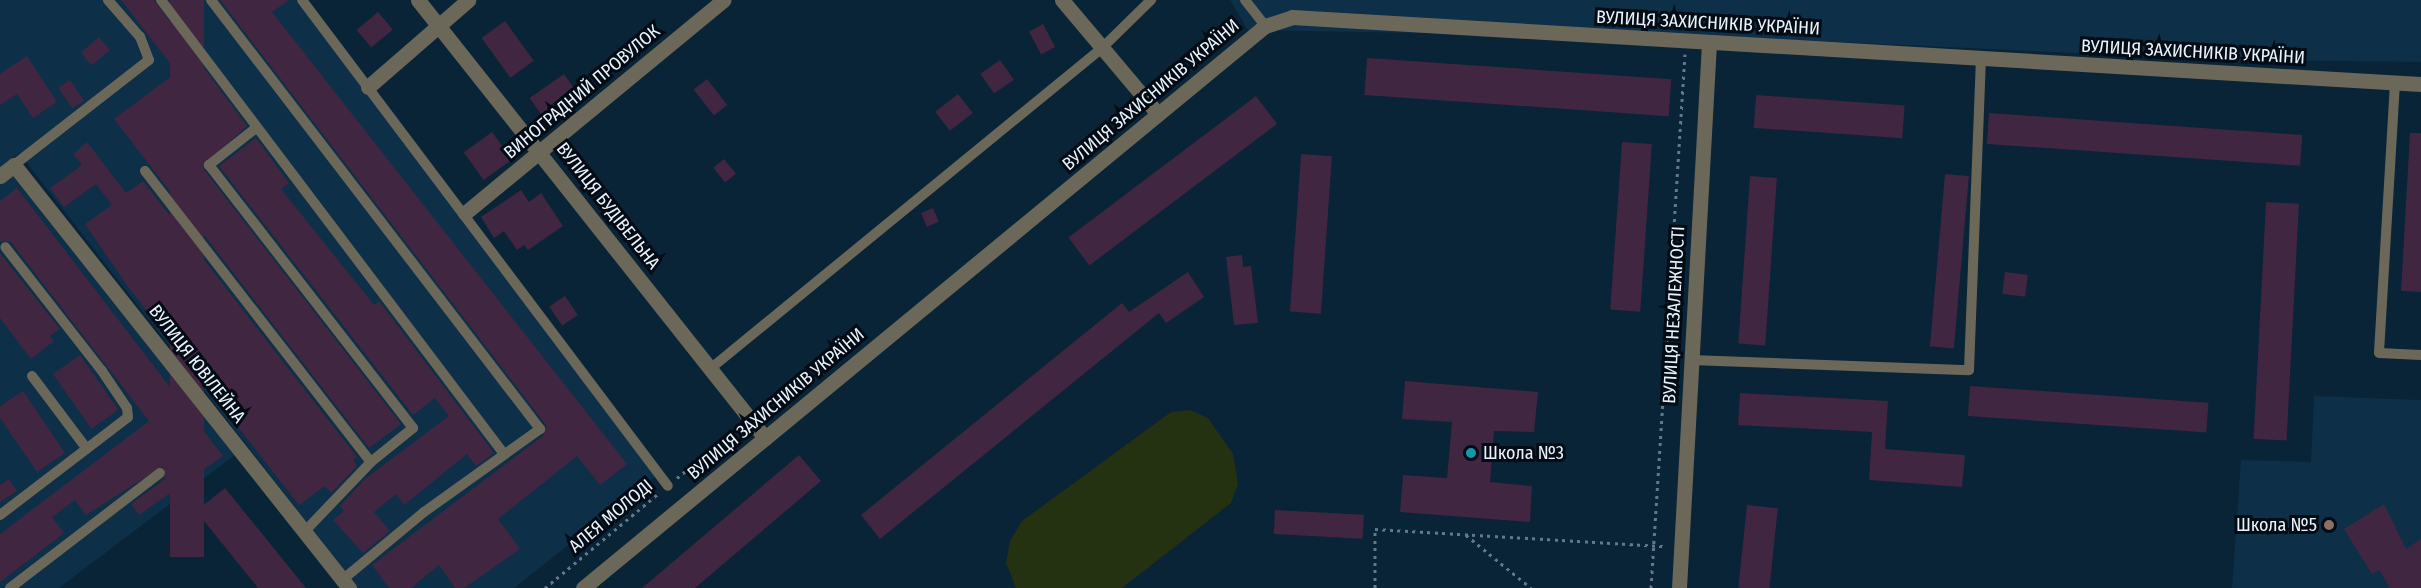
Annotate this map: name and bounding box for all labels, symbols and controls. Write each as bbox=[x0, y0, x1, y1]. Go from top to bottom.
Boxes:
street label: ВУЛИЦЯ ЗАХИСНИКІВ УКРАЇНИ bbox=[1596, 6, 1820, 40]
street label: ВУЛИЦЯ ЗАХИСНИКІВ УКРАЇНИ bbox=[1058, 15, 1244, 175]
street label: ВИНОГРАДНИЙ ПРОВУЛОК bbox=[500, 20, 664, 164]
street label: ВУЛИЦЯ ЗАХИСНИКІВ УКРАЇНИ bbox=[2081, 35, 2305, 69]
street label: ВУЛИЦЯ БУДІВЕЛЬНА bbox=[552, 138, 664, 274]
street label: ВУЛИЦЯ НЕЗАЛЕЖНОСТІ bbox=[1659, 226, 1689, 404]
street label: ВУЛИЦЯ ЮВІЛЕЙНА bbox=[144, 301, 250, 427]
street label: ВУЛИЦЯ ЗАХИСНИКІВ УКРАЇНИ bbox=[683, 324, 869, 484]
place label: Школа №3 bbox=[1483, 442, 1564, 464]
marker: Школа №3 bbox=[1464, 446, 1478, 460]
street label: АЛЕЯ МОЛОДІ bbox=[565, 475, 657, 557]
place label: Школа №5 bbox=[2236, 514, 2317, 536]
marker: Школа №5 bbox=[2322, 518, 2336, 532]

